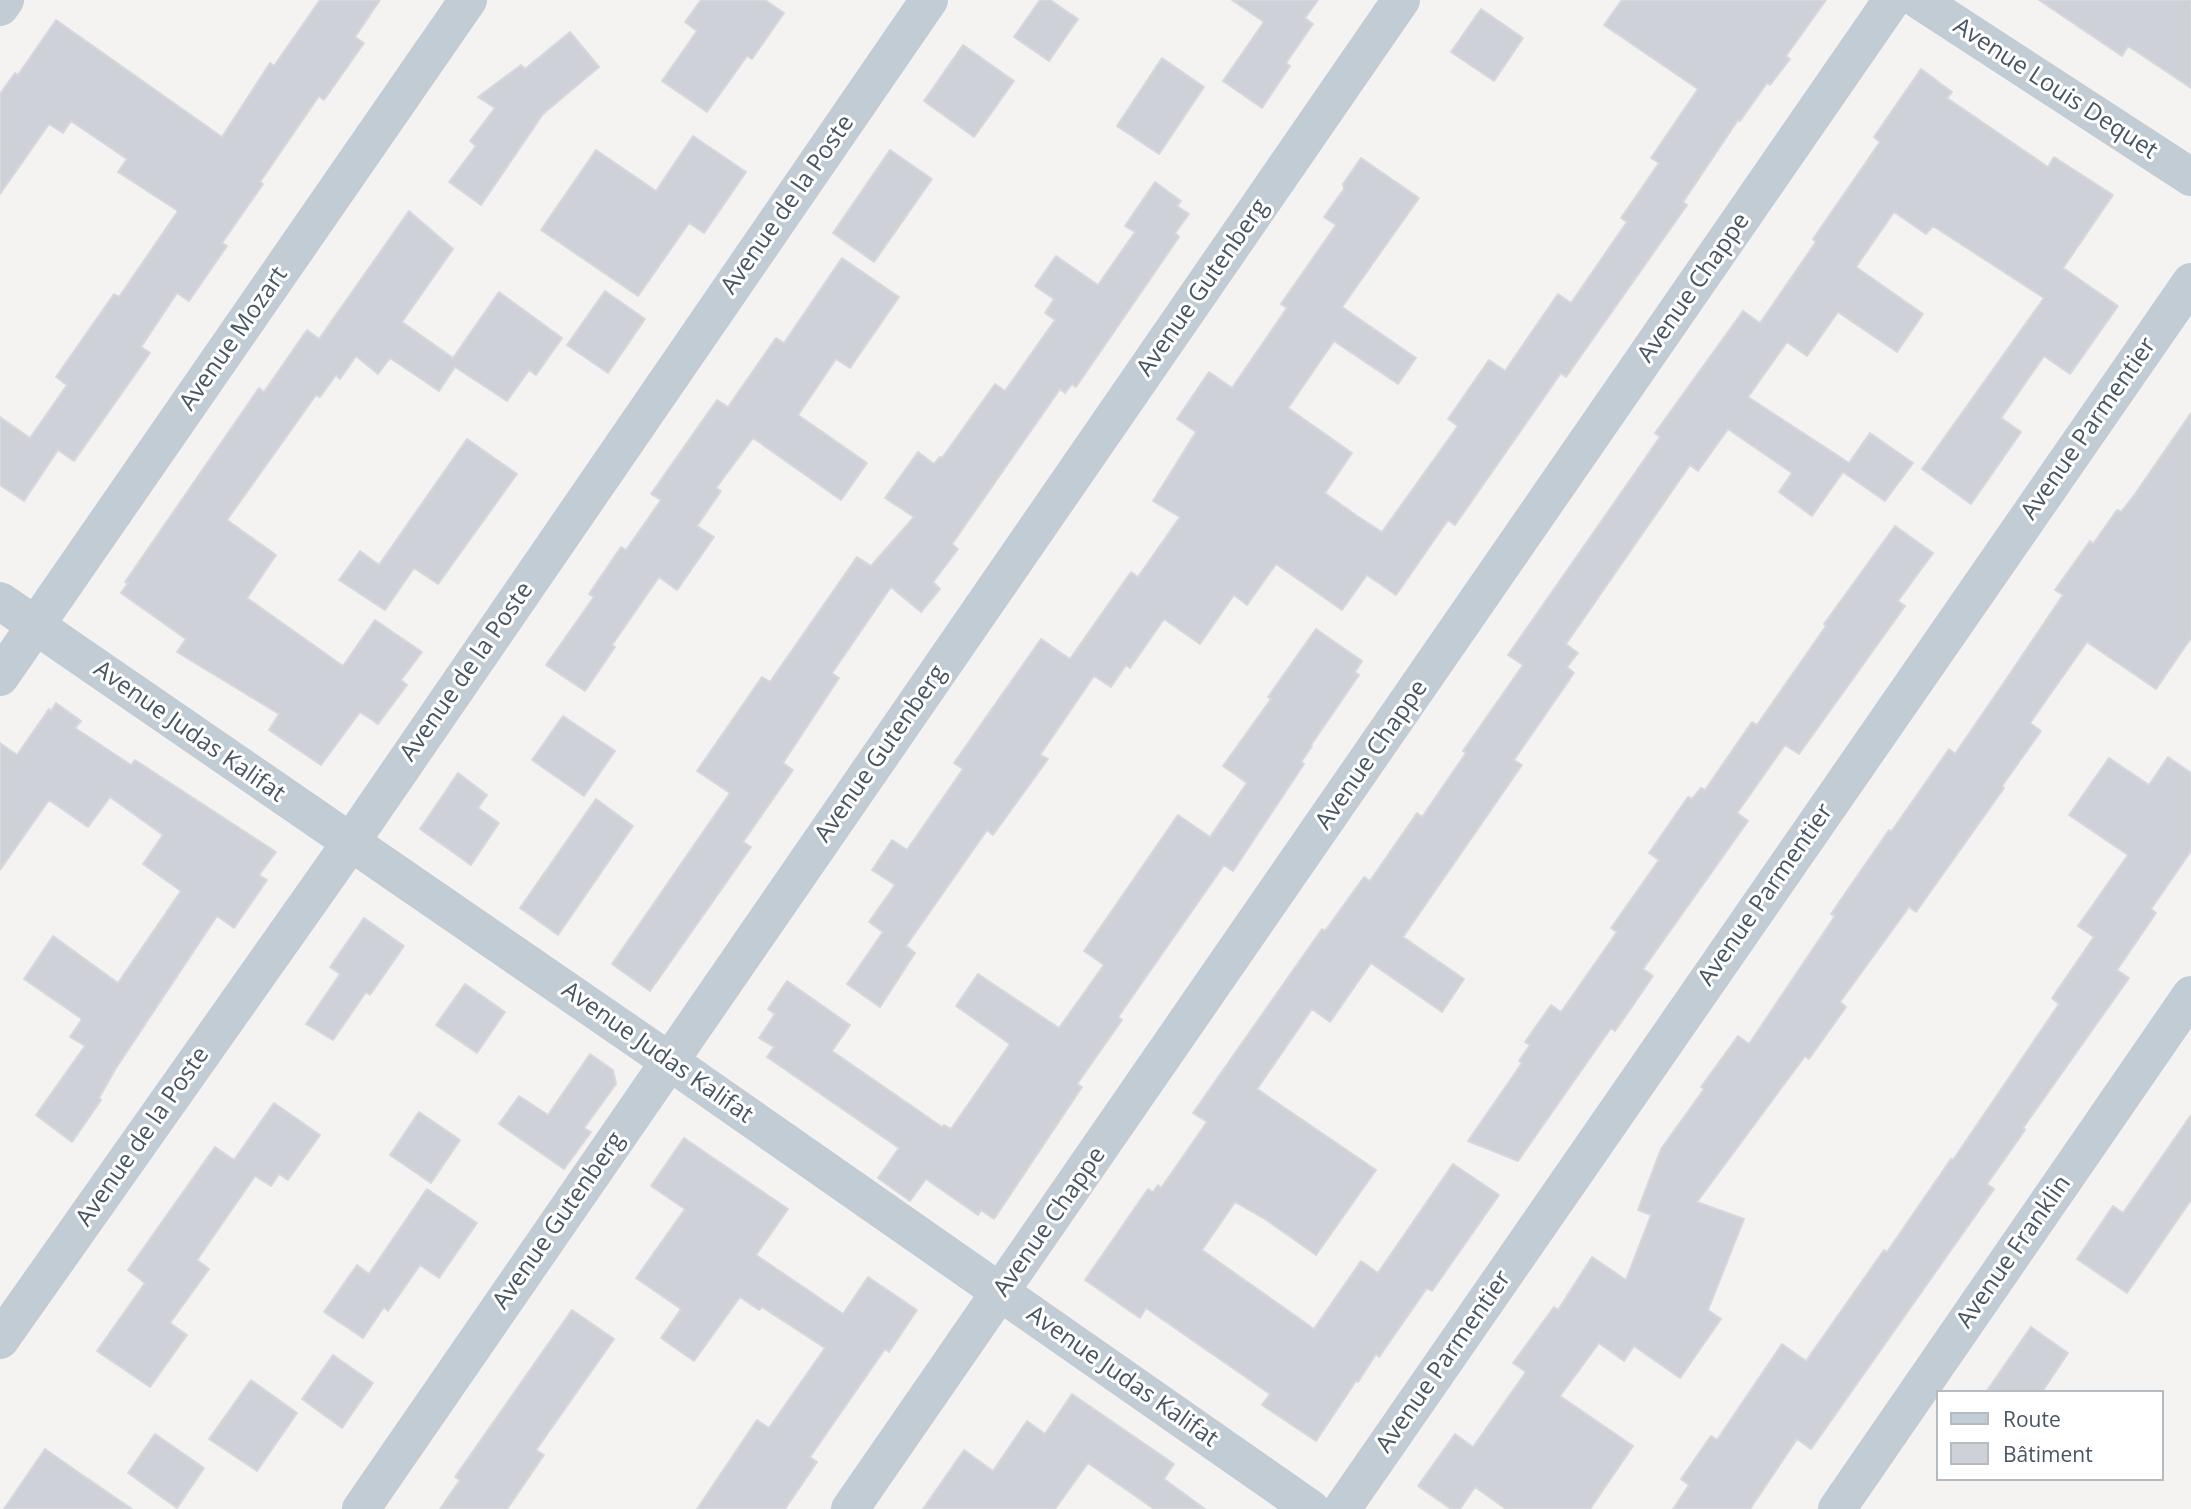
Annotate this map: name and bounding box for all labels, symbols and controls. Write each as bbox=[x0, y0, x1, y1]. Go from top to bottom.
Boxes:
street label: Avenue Louis Dequet bbox=[1948, 12, 2162, 166]
street label: Avenue de la Poste bbox=[715, 110, 861, 300]
street label: Avenue Gutenberg bbox=[1131, 194, 1275, 382]
street label: Avenue Chappe bbox=[1632, 208, 1756, 368]
street label: Avenue Mozart bbox=[174, 262, 294, 416]
street label: Avenue Parmentier bbox=[2015, 332, 2163, 526]
street label: Avenue de la Poste bbox=[394, 577, 540, 767]
street label: Avenue Judas Kalifat bbox=[88, 655, 290, 809]
street label: Avenue Gutenberg bbox=[809, 660, 953, 848]
street label: Avenue Chappe bbox=[1310, 675, 1434, 835]
street label: Avenue Parmentier bbox=[1692, 798, 1840, 992]
street label: Avenue Judas Kalifat bbox=[556, 976, 758, 1130]
street label: Avenue de la Poste bbox=[70, 1042, 216, 1232]
street label: Avenue Gutenberg bbox=[487, 1127, 631, 1315]
street label: Avenue Chappe bbox=[988, 1142, 1112, 1302]
street label: Avenue Franklin bbox=[1951, 1170, 2077, 1334]
street label: Avenue Parmentier bbox=[1370, 1265, 1518, 1459]
street label: Avenue Judas Kalifat bbox=[1021, 1300, 1223, 1454]
legend bbox=[1936, 1390, 2163, 1481]
text: Route bbox=[2003, 1405, 2061, 1433]
text: Bâtiment bbox=[2003, 1440, 2093, 1468]

